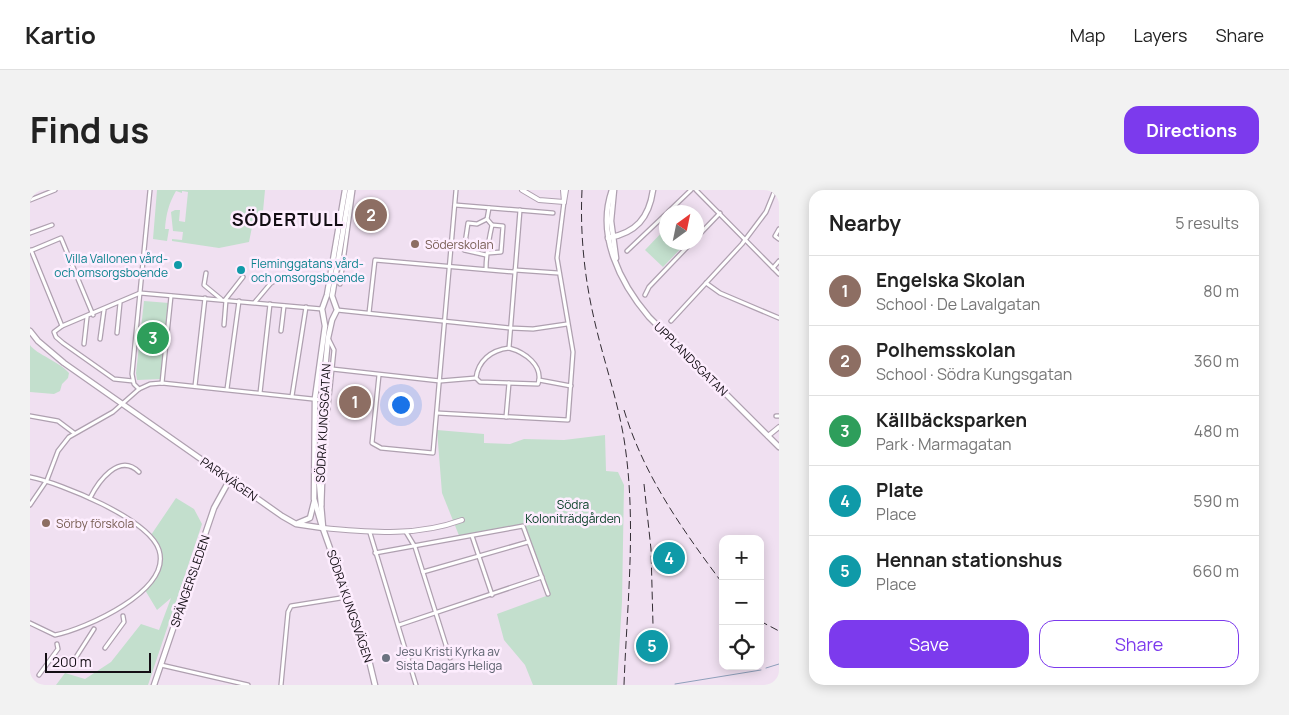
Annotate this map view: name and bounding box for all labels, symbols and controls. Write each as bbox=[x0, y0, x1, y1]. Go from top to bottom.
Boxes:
text: Kartio bbox=[25, 18, 96, 51]
text: Map bbox=[1070, 23, 1105, 47]
text: Layers bbox=[1133, 23, 1187, 47]
text: Share bbox=[1215, 23, 1264, 47]
text: Find us bbox=[30, 106, 149, 154]
button: Directions bbox=[1124, 106, 1259, 154]
pin: 2 bbox=[355, 196, 387, 234]
north arrow bbox=[659, 205, 704, 250]
district label: SÖDERTULL bbox=[232, 207, 344, 231]
text: Nearby bbox=[829, 209, 901, 237]
text: 5 results bbox=[1175, 212, 1239, 234]
place label: Söderskolan bbox=[425, 236, 494, 253]
marker: Söderskolan bbox=[409, 238, 421, 250]
place label: Villa Vallonen vård- och omsorgsboende bbox=[54, 250, 168, 281]
place label: Fleminggatans vård- och omsorgsboende bbox=[251, 255, 365, 286]
marker: Villa Vallonen vård- och omsorgsboende bbox=[172, 259, 184, 271]
marker: Fleminggatans vård- och omsorgsboende bbox=[235, 264, 247, 276]
text: Engelska Skolan bbox=[876, 267, 1025, 293]
text: 1 bbox=[841, 280, 849, 302]
text: 80 m bbox=[1203, 280, 1239, 302]
text: School · De Lavalgatan bbox=[876, 293, 1040, 315]
street label: UPPLANDSGATAN bbox=[650, 318, 732, 400]
pin: 3 bbox=[137, 319, 169, 357]
text: Polhemsskolan bbox=[876, 337, 1016, 363]
text: 2 bbox=[840, 350, 850, 372]
text: 360 m bbox=[1194, 350, 1239, 372]
street label: SÖDRA KUNGSGATAN bbox=[311, 363, 335, 483]
text: School · Södra Kungsgatan bbox=[876, 363, 1072, 385]
pin: 1 bbox=[339, 383, 371, 421]
your location bbox=[388, 392, 414, 418]
text: Källbäcksparken bbox=[876, 407, 1027, 433]
text: 3 bbox=[840, 420, 850, 442]
text: 480 m bbox=[1194, 420, 1239, 442]
text: Park · Marmagatan bbox=[876, 433, 1012, 455]
street label: PARKVÄGEN bbox=[197, 453, 261, 505]
text: Plate bbox=[876, 477, 924, 503]
text: 4 bbox=[840, 490, 850, 512]
text: 590 m bbox=[1193, 490, 1239, 512]
park label: Södra Koloniträdgården bbox=[525, 496, 621, 527]
text: Place bbox=[876, 503, 916, 525]
place label: Sörby förskola bbox=[56, 515, 134, 532]
marker: Sörby förskola bbox=[40, 517, 52, 529]
street label: SPÄNGERSLEDEN bbox=[166, 533, 214, 629]
map controls bbox=[719, 535, 764, 670]
button: + bbox=[719, 535, 764, 580]
pin: 4 bbox=[653, 539, 685, 577]
street label: SÖDRA KUNGSVÄGEN bbox=[323, 547, 377, 665]
text: Hennan stationshus bbox=[876, 547, 1062, 573]
text: 5 bbox=[840, 560, 850, 582]
text: 660 m bbox=[1193, 560, 1239, 582]
text: Place bbox=[876, 573, 916, 595]
button: − bbox=[719, 580, 764, 625]
button: Save bbox=[829, 620, 1029, 668]
button: Share bbox=[1039, 620, 1239, 668]
button: locate bbox=[719, 625, 764, 670]
pin: 5 bbox=[636, 627, 668, 665]
place label: Jesu Kristi Kyrka av Sista Dagars Heliga bbox=[396, 643, 502, 674]
scale bar bbox=[45, 650, 151, 673]
text: 200 m bbox=[52, 652, 92, 671]
marker: Jesu Kristi Kyrka av Sista Dagars Heliga bbox=[380, 652, 392, 664]

